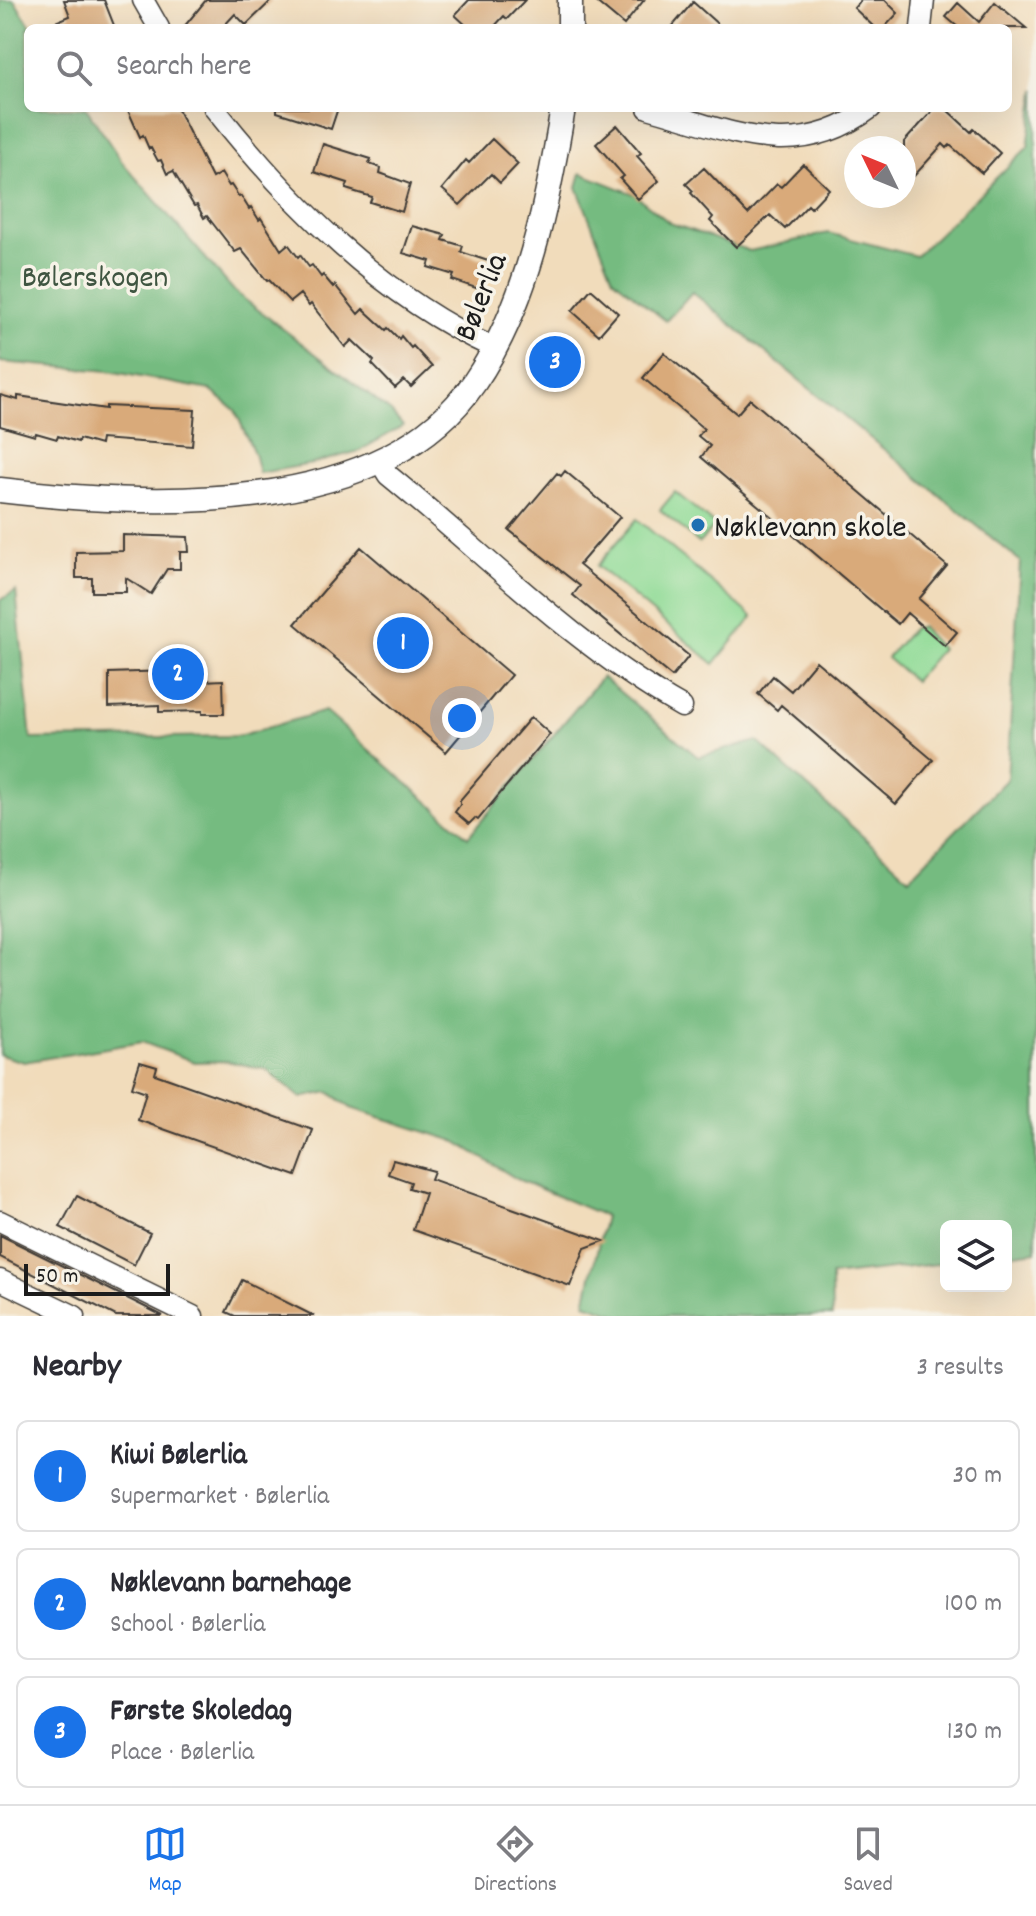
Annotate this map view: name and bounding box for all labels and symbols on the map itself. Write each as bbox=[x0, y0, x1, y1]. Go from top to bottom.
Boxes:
north arrow bbox=[844, 136, 916, 208]
street label: Bølerlia bbox=[445, 246, 522, 349]
park label: Bølerskogen bbox=[22, 257, 168, 303]
pin: 3 bbox=[529, 332, 581, 392]
place label: Nøklevann skole bbox=[714, 507, 907, 553]
marker: Nøklevann skole bbox=[689, 516, 707, 534]
pin: 1 bbox=[377, 613, 429, 673]
pin: 2 bbox=[152, 644, 204, 704]
your location bbox=[442, 698, 482, 738]
scale bar bbox=[24, 1260, 170, 1296]

